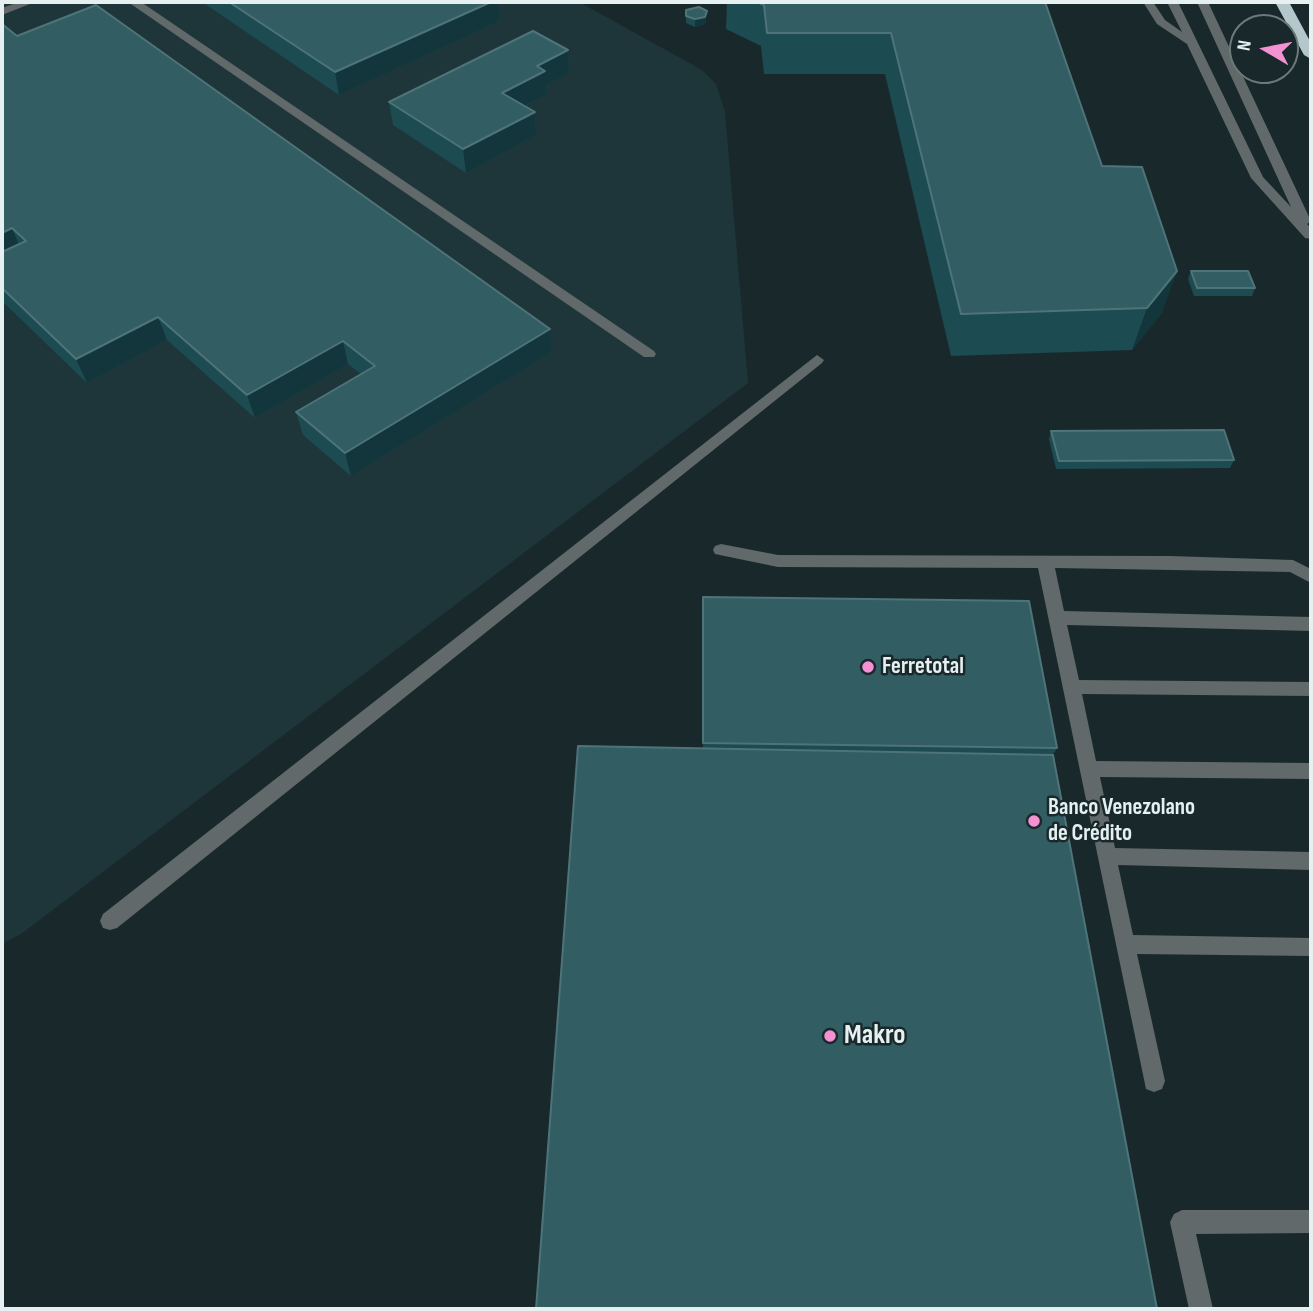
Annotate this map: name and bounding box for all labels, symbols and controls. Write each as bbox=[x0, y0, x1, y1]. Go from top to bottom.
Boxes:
north arrow bbox=[1229, 14, 1299, 84]
text: N bbox=[1233, 39, 1257, 53]
place label: Ferretotal bbox=[882, 653, 964, 681]
marker: Ferretotal bbox=[860, 659, 876, 675]
place label: Banco Venezolano de Crédito bbox=[1048, 794, 1195, 848]
marker: Banco Venezolano de Crédito bbox=[1026, 813, 1042, 829]
place label: Makro bbox=[844, 1019, 906, 1053]
marker: Makro bbox=[822, 1028, 838, 1044]

